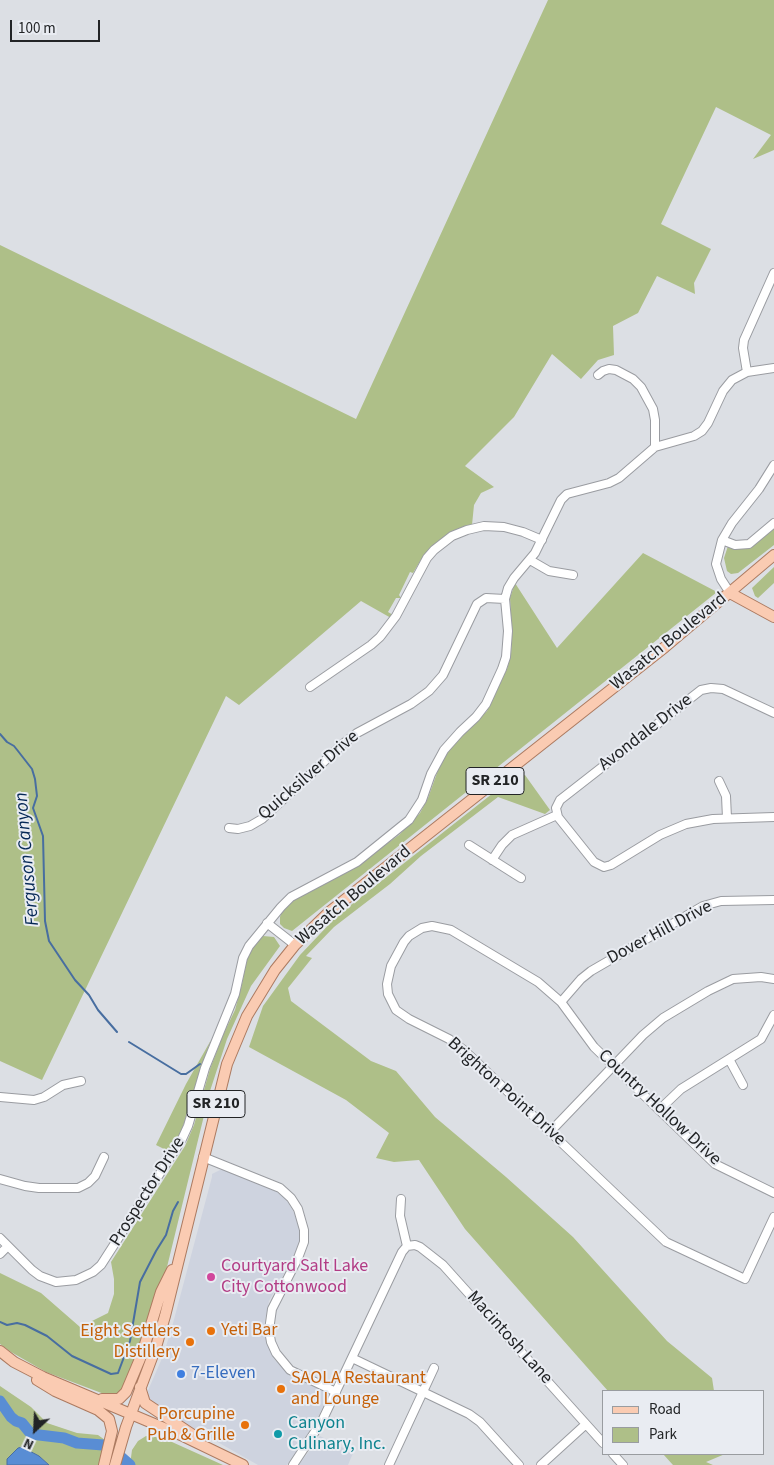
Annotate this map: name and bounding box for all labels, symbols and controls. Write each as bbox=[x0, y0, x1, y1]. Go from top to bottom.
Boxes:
scale bar bbox=[12, 10, 102, 42]
text: 100 m bbox=[18, 18, 56, 39]
street label: Wasatch Boulevard bbox=[606, 588, 732, 696]
street label: Avondale Drive bbox=[595, 690, 697, 776]
street label: Quicksilver Drive bbox=[254, 727, 364, 825]
road number: SR 210 bbox=[466, 768, 524, 794]
water label: Ferguson Canyon bbox=[11, 791, 45, 927]
street label: Wasatch Boulevard bbox=[292, 842, 416, 950]
street label: Dover Hill Drive bbox=[604, 896, 716, 970]
street label: Brighton Point Drive bbox=[442, 1033, 570, 1151]
street label: Country Hollow Drive bbox=[593, 1045, 725, 1171]
road number: SR 210 bbox=[187, 1090, 245, 1118]
street label: Prospector Drive bbox=[106, 1133, 190, 1251]
place label: Courtyard Salt Lake City Cottonwood bbox=[221, 1256, 368, 1298]
marker: Courtyard Salt Lake City Cottonwood bbox=[205, 1271, 217, 1283]
street label: Macintosh Lane bbox=[462, 1287, 556, 1389]
place label: Yeti Bar bbox=[221, 1320, 278, 1342]
place label: Eight Settlers Distillery bbox=[80, 1321, 180, 1364]
marker: Yeti Bar bbox=[205, 1325, 217, 1337]
marker: Eight Settlers Distillery bbox=[184, 1336, 196, 1348]
place label: 7-Eleven bbox=[191, 1363, 256, 1385]
marker: 7-Eleven bbox=[175, 1368, 187, 1380]
place label: SAOLA Restaurant and Lounge bbox=[291, 1368, 426, 1410]
marker: SAOLA Restaurant and Lounge bbox=[275, 1383, 287, 1395]
legend bbox=[602, 1390, 764, 1455]
text: Road bbox=[649, 1399, 681, 1420]
place label: Porcupine Pub & Grille bbox=[147, 1404, 235, 1446]
north arrow bbox=[10, 1405, 60, 1455]
place label: Canyon Culinary, Inc. bbox=[288, 1413, 386, 1456]
marker: Porcupine Pub & Grille bbox=[239, 1419, 251, 1431]
text: Park bbox=[649, 1424, 677, 1445]
marker: Canyon Culinary, Inc. bbox=[272, 1428, 284, 1440]
text: N bbox=[20, 1433, 37, 1455]

